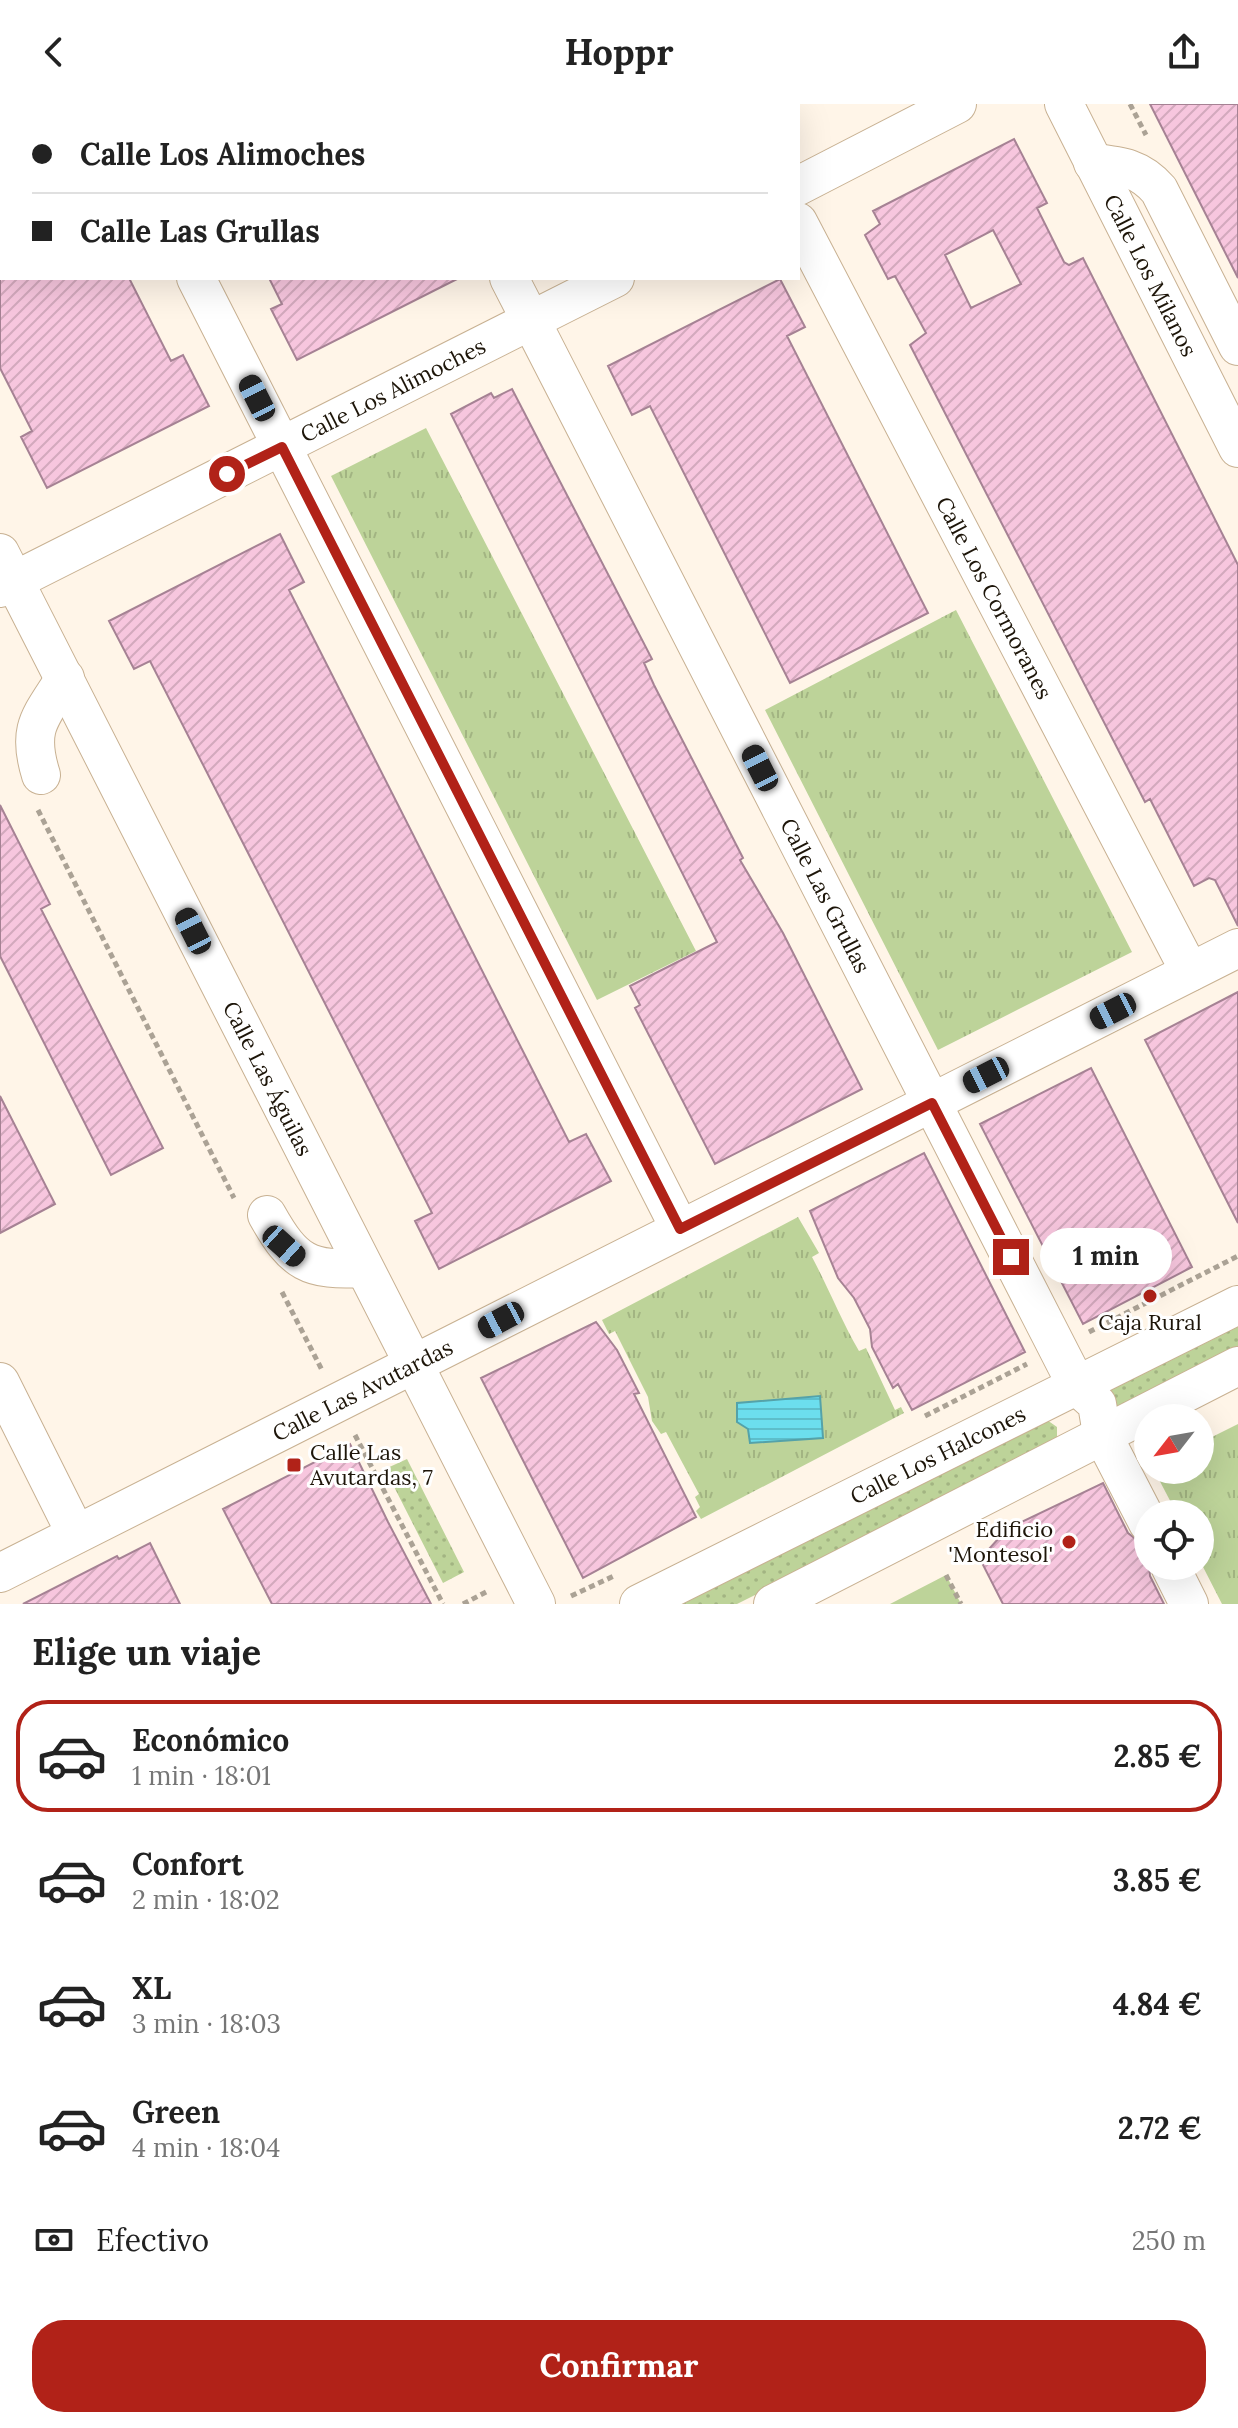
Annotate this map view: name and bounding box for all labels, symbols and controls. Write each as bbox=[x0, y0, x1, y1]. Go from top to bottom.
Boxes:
text: Hoppr bbox=[564, 29, 674, 75]
icon: back bbox=[32, 30, 76, 74]
icon: share bbox=[1162, 30, 1206, 74]
text: Calle Los Alimoches bbox=[80, 135, 365, 173]
street label: Calle Los Milanos bbox=[1098, 190, 1203, 361]
text: Calle Las Grullas bbox=[80, 212, 320, 250]
street label: Calle Los Alimoches bbox=[296, 332, 490, 448]
car bbox=[235, 371, 279, 425]
route start bbox=[209, 456, 245, 492]
street label: Calle Los Cormoranes bbox=[930, 492, 1059, 704]
car bbox=[738, 741, 782, 795]
street label: Calle Las Grullas bbox=[774, 814, 877, 978]
car bbox=[171, 904, 215, 958]
car bbox=[1086, 989, 1140, 1033]
street label: Calle Las Águilas bbox=[217, 997, 319, 1161]
car bbox=[959, 1053, 1013, 1097]
car bbox=[258, 1221, 310, 1271]
callout: 1 min bbox=[1039, 1229, 1171, 1285]
route end bbox=[993, 1239, 1029, 1275]
text: 1 min bbox=[1073, 1239, 1139, 1272]
marker: Caja Rural bbox=[1141, 1287, 1159, 1305]
car bbox=[474, 1298, 528, 1342]
place label: Caja Rural bbox=[1098, 1308, 1202, 1336]
street label: Calle Las Avutardas bbox=[267, 1333, 457, 1447]
street label: Calle Los Halcones bbox=[846, 1399, 1030, 1510]
north arrow bbox=[1134, 1404, 1214, 1484]
map controls bbox=[1134, 1404, 1214, 1580]
place label: Calle Las Avutardas, 7 bbox=[309, 1438, 433, 1491]
marker: Calle Las Avutardas, 7 bbox=[285, 1456, 303, 1474]
button: locate bbox=[1134, 1500, 1214, 1580]
place label: Edificio 'Montesol' bbox=[948, 1515, 1053, 1568]
marker: Edificio 'Montesol' bbox=[1060, 1533, 1078, 1551]
text: Elige un viaje bbox=[32, 1629, 261, 1675]
icon: car bbox=[36, 1720, 108, 1792]
text: Económico bbox=[132, 1721, 289, 1759]
text: 2.85 € bbox=[1114, 1737, 1202, 1775]
text: 1 min · 18:01 bbox=[132, 1759, 271, 1792]
icon: car bbox=[36, 1844, 108, 1916]
text: Confort bbox=[132, 1845, 243, 1883]
text: 3.85 € bbox=[1113, 1861, 1202, 1899]
text: 2 min · 18:02 bbox=[132, 1883, 280, 1916]
icon: car bbox=[36, 1968, 108, 2040]
text: XL bbox=[132, 1969, 171, 2007]
text: 4.84 € bbox=[1113, 1985, 1202, 2023]
text: 3 min · 18:03 bbox=[132, 2007, 281, 2040]
icon: car bbox=[36, 2092, 108, 2164]
text: Green bbox=[132, 2093, 220, 2131]
text: 2.72 € bbox=[1118, 2109, 1202, 2147]
text: 4 min · 18:04 bbox=[132, 2131, 280, 2164]
icon: cash bbox=[32, 2218, 76, 2262]
text: Efectivo bbox=[96, 2221, 209, 2259]
text: 250 m bbox=[1132, 2224, 1206, 2257]
button: Confirmar bbox=[32, 2320, 1206, 2412]

